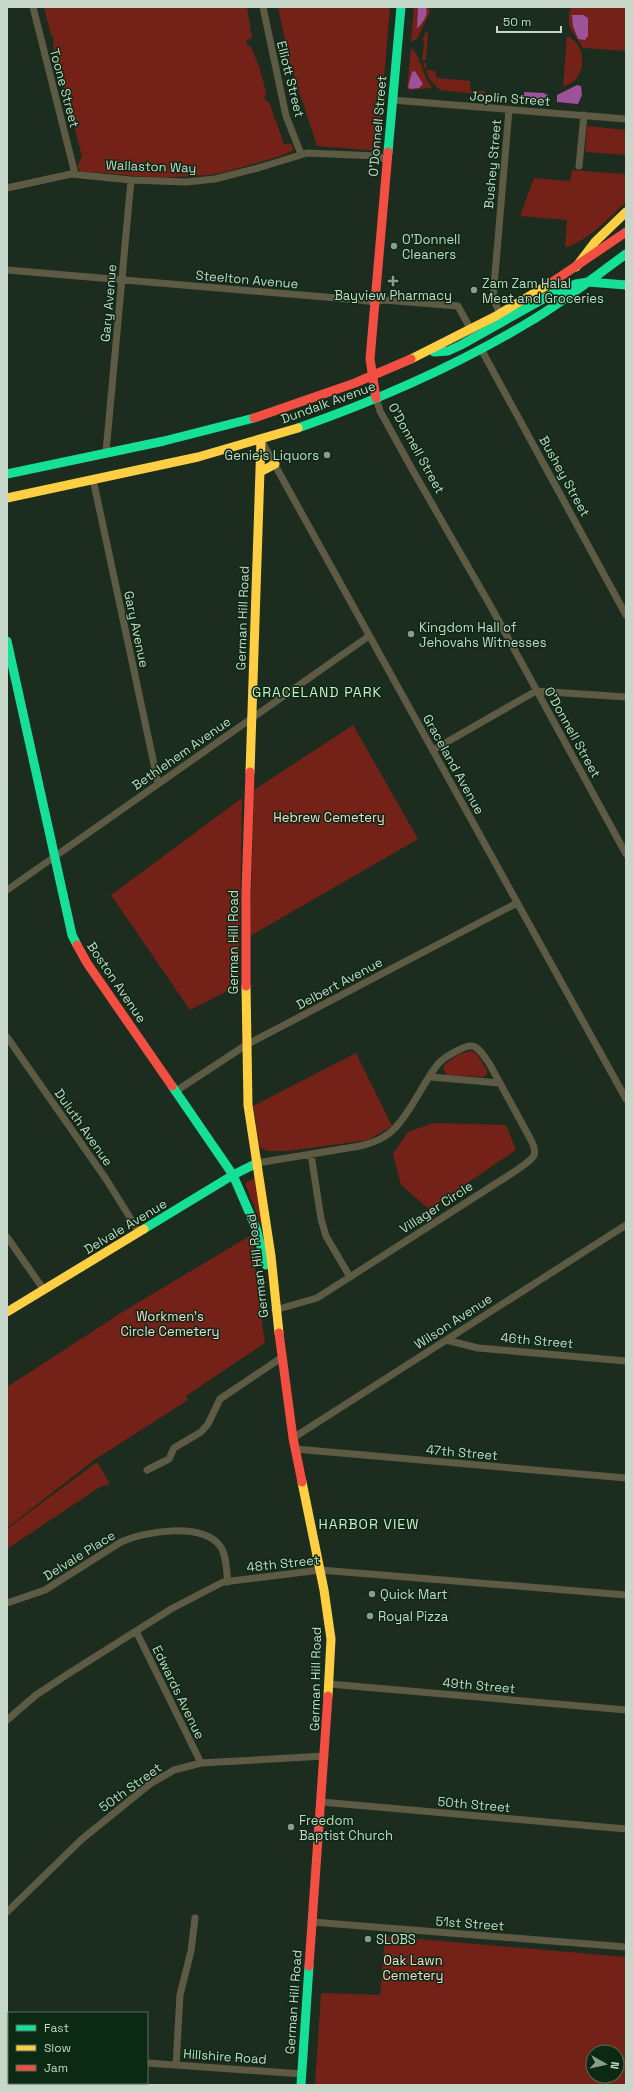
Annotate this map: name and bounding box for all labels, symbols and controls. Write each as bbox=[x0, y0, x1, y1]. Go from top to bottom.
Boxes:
scale bar bbox=[497, 8, 561, 34]
text: 50 m bbox=[503, 14, 531, 30]
street label: Elliott Street bbox=[273, 39, 308, 119]
street label: Toone Street bbox=[46, 47, 83, 130]
street label: O'Donnell Street bbox=[365, 75, 390, 177]
street label: Joplin Street bbox=[469, 87, 551, 110]
street label: Bushey Street bbox=[480, 118, 505, 210]
street label: Wallaston Way bbox=[105, 156, 197, 177]
place label: O'Donnell Cleaners bbox=[402, 231, 461, 263]
marker: O'Donnell Cleaners bbox=[389, 241, 399, 251]
street label: Gary Avenue bbox=[97, 263, 120, 343]
street label: Steelton Avenue bbox=[195, 267, 299, 292]
place label: Zam Zam Halal Meat and Groceries bbox=[482, 275, 604, 307]
marker: Bayview Pharmacy bbox=[388, 276, 398, 286]
marker: Zam Zam Halal Meat and Groceries bbox=[469, 285, 479, 295]
place label: Bayview Pharmacy bbox=[334, 287, 452, 304]
street label: Dundalk Avenue bbox=[278, 377, 378, 427]
street label: O'Donnell Street bbox=[385, 400, 449, 497]
street label: Bushey Street bbox=[535, 433, 594, 520]
place label: Genie's Liquors bbox=[225, 447, 319, 464]
marker: Genie's Liquors bbox=[322, 450, 332, 460]
street label: German Hill Road bbox=[232, 566, 253, 671]
street label: Gary Avenue bbox=[120, 589, 153, 669]
place label: Kingdom Hall of Jehovahs Witnesses bbox=[419, 619, 547, 651]
marker: Kingdom Hall of Jehovahs Witnesses bbox=[406, 629, 416, 639]
district label: GRACELAND PARK bbox=[252, 683, 382, 701]
street label: O'Donnell Street bbox=[541, 684, 605, 781]
street label: Graceland Avenue bbox=[419, 711, 488, 817]
street label: Bethlehem Avenue bbox=[129, 713, 234, 794]
park label: Hebrew Cemetery bbox=[273, 809, 385, 826]
street label: German Hill Road bbox=[225, 890, 242, 994]
street label: Boston Avenue bbox=[83, 938, 150, 1026]
street label: Delbert Avenue bbox=[293, 954, 385, 1013]
street label: Duluth Avenue bbox=[51, 1085, 117, 1169]
street label: Villager Circle bbox=[396, 1177, 476, 1237]
street label: Delvale Avenue bbox=[81, 1195, 170, 1258]
street label: German Hill Road bbox=[243, 1213, 272, 1319]
street label: Wilson Avenue bbox=[411, 1290, 496, 1353]
park label: Workmen's Circle Cemetery bbox=[120, 1308, 220, 1340]
street label: 46th Street bbox=[500, 1329, 574, 1352]
street label: 47th Street bbox=[425, 1441, 499, 1464]
district label: HARBOR VIEW bbox=[319, 1515, 419, 1533]
street label: Delvale Place bbox=[40, 1527, 118, 1584]
street label: 48th Street bbox=[246, 1551, 320, 1576]
place label: Quick Mart bbox=[380, 1586, 448, 1603]
marker: Quick Mart bbox=[367, 1589, 377, 1599]
place label: Royal Pizza bbox=[378, 1608, 449, 1625]
marker: Royal Pizza bbox=[365, 1611, 375, 1621]
street label: German Hill Road bbox=[306, 1627, 325, 1731]
street label: Edwards Avenue bbox=[148, 1642, 209, 1742]
street label: 49th Street bbox=[442, 1674, 516, 1697]
street label: 50th Street bbox=[96, 1759, 165, 1816]
street label: 50th Street bbox=[437, 1793, 511, 1816]
place label: Freedom Baptist Church bbox=[299, 1812, 393, 1844]
marker: Freedom Baptist Church bbox=[286, 1822, 296, 1832]
street label: 51st Street bbox=[435, 1913, 505, 1934]
place label: SLOBS bbox=[376, 1931, 416, 1948]
marker: SLOBS bbox=[363, 1934, 373, 1944]
street label: German Hill Road bbox=[281, 1949, 306, 2055]
park label: Oak Lawn Cemetery bbox=[383, 1952, 443, 1984]
legend bbox=[8, 2012, 148, 2084]
text: Fast bbox=[44, 2020, 69, 2036]
text: Slow bbox=[44, 2040, 71, 2056]
north arrow bbox=[585, 2044, 625, 2084]
street label: Hillshire Road bbox=[183, 2045, 267, 2068]
text: Jam bbox=[44, 2060, 68, 2076]
text: N bbox=[607, 2061, 622, 2070]

